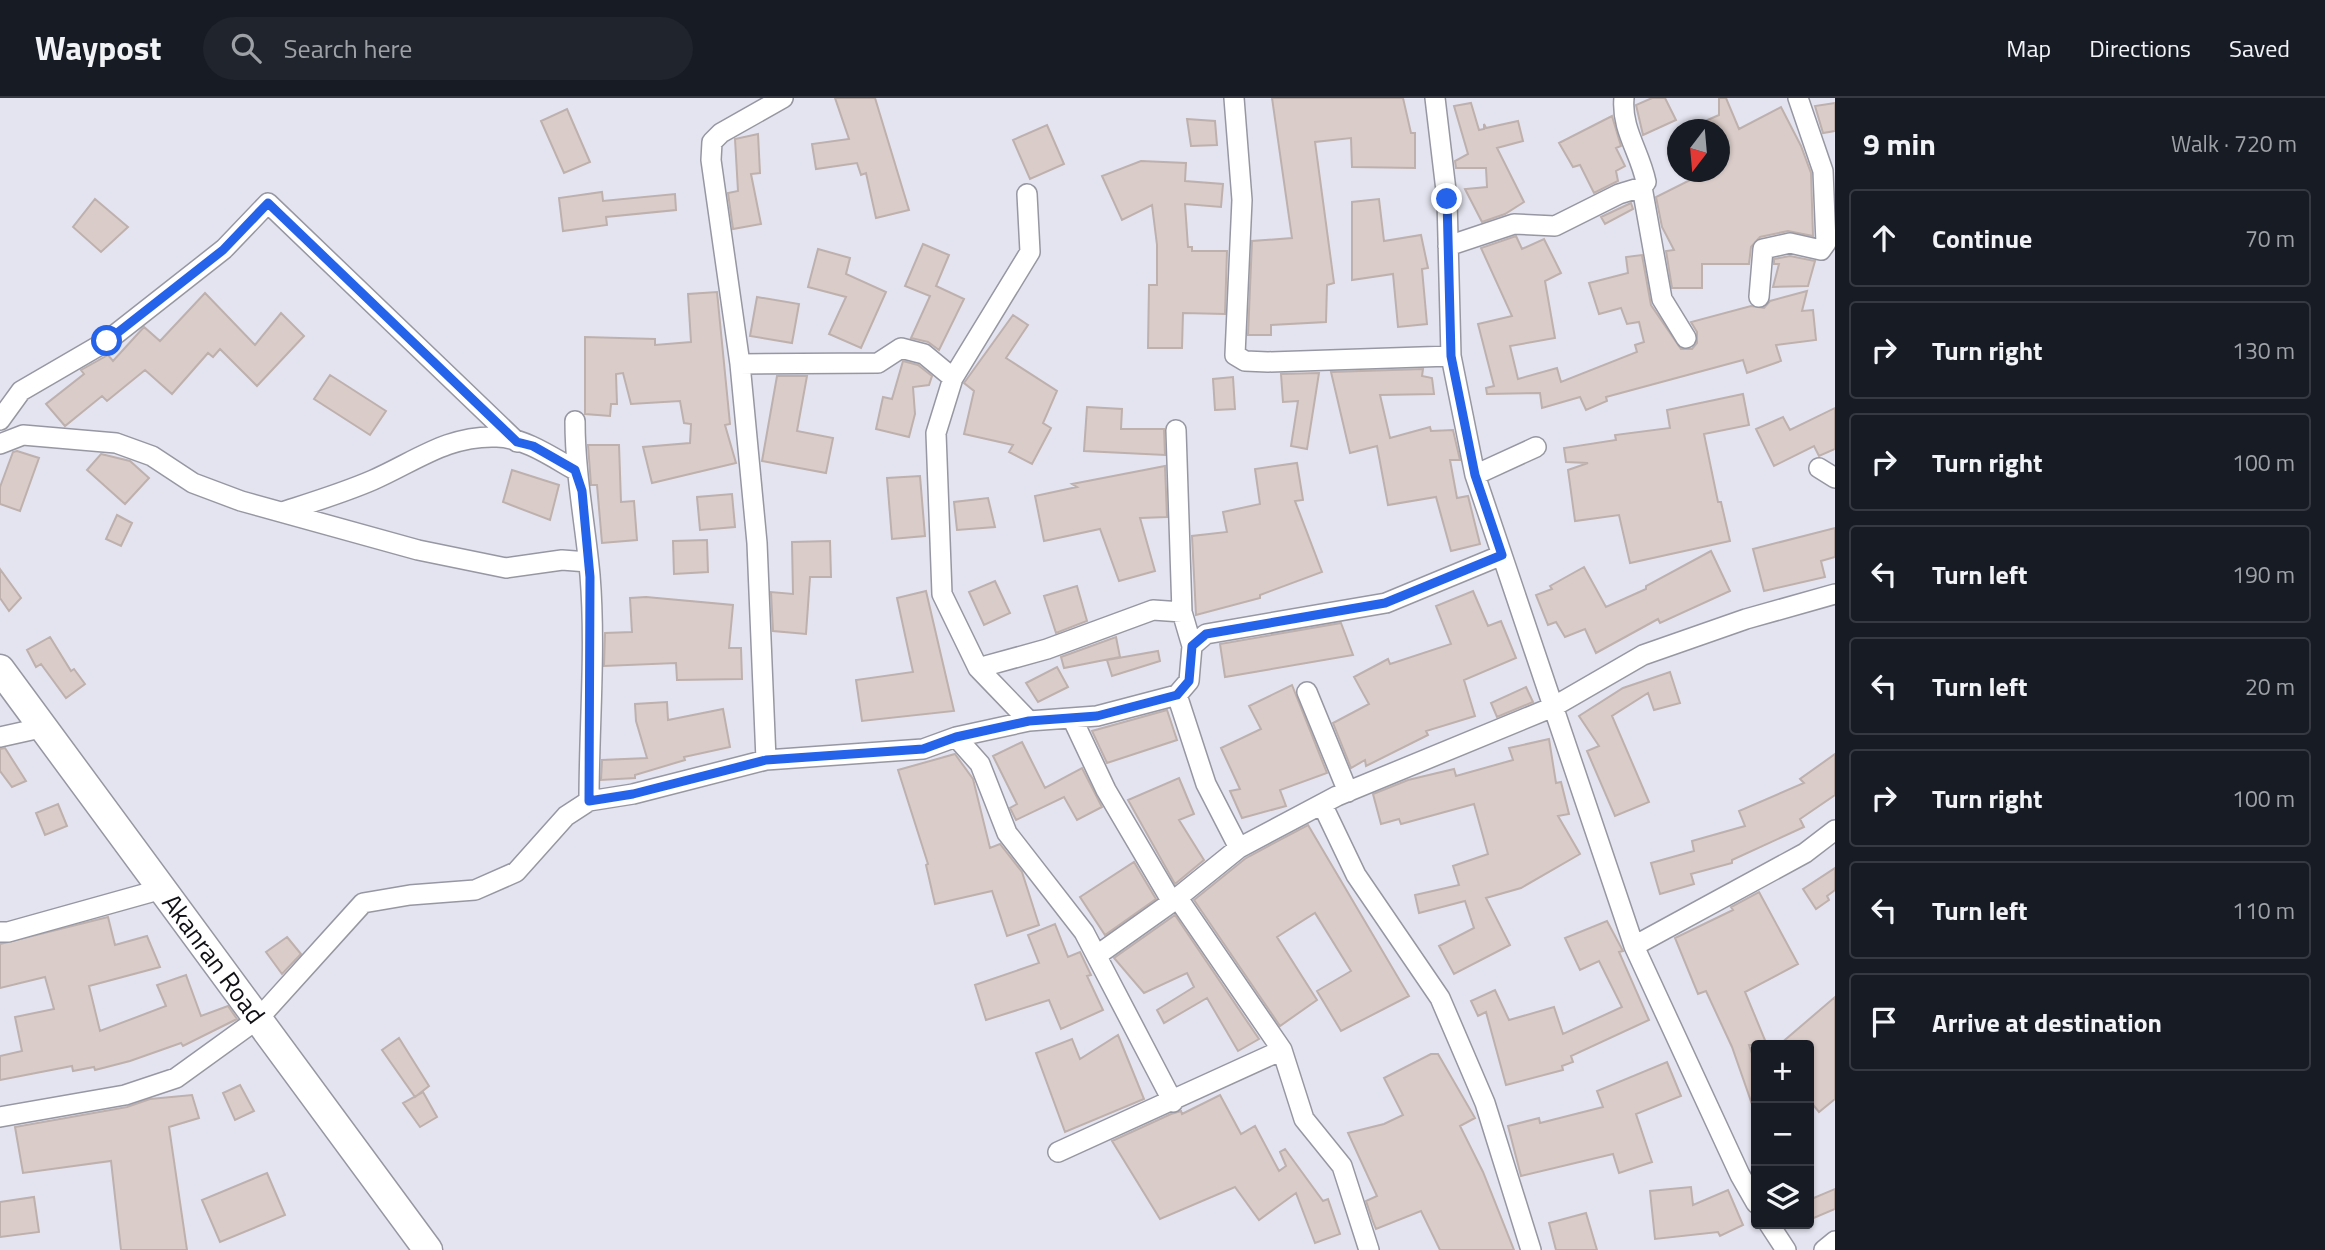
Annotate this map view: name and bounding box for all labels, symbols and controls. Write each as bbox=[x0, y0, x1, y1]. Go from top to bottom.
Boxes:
search box bbox=[203, 17, 693, 80]
text: Waypost bbox=[35, 23, 161, 73]
icon: search bbox=[227, 29, 265, 67]
text: Search here bbox=[283, 29, 412, 68]
text: Map bbox=[2006, 30, 2051, 66]
text: Directions bbox=[2089, 30, 2191, 66]
text: Saved bbox=[2229, 30, 2290, 66]
north arrow bbox=[1667, 119, 1730, 182]
text: 9 min bbox=[1863, 121, 1936, 167]
text: Walk · 720 m bbox=[2171, 126, 2297, 161]
route end bbox=[1431, 183, 1462, 214]
icon: ahead bbox=[1865, 219, 1903, 257]
text: Continue bbox=[1932, 219, 2032, 258]
text: 70 m bbox=[2245, 221, 2295, 256]
route start bbox=[91, 325, 122, 356]
icon: right bbox=[1865, 331, 1903, 369]
text: Turn right bbox=[1932, 331, 2043, 370]
text: 130 m bbox=[2232, 333, 2295, 368]
icon: right bbox=[1865, 443, 1903, 481]
text: Turn right bbox=[1932, 443, 2043, 482]
text: 100 m bbox=[2232, 445, 2295, 480]
icon: left bbox=[1865, 555, 1903, 593]
text: Turn left bbox=[1932, 555, 2027, 594]
text: 190 m bbox=[2232, 557, 2295, 592]
icon: left bbox=[1865, 667, 1903, 705]
text: Turn left bbox=[1932, 667, 2027, 706]
text: 20 m bbox=[2245, 669, 2295, 704]
icon: right bbox=[1865, 779, 1903, 817]
text: Turn right bbox=[1932, 779, 2043, 818]
text: 100 m bbox=[2232, 781, 2295, 816]
street label: Akanran Road bbox=[153, 885, 275, 1032]
icon: left bbox=[1865, 891, 1903, 929]
text: Turn left bbox=[1932, 891, 2027, 930]
text: 110 m bbox=[2232, 893, 2295, 928]
icon: arrive bbox=[1865, 1003, 1903, 1041]
text: Arrive at destination bbox=[1932, 1003, 2162, 1042]
map controls bbox=[1751, 1040, 1814, 1229]
button: + bbox=[1751, 1040, 1814, 1103]
button: − bbox=[1751, 1103, 1814, 1166]
button: layers bbox=[1751, 1166, 1814, 1229]

